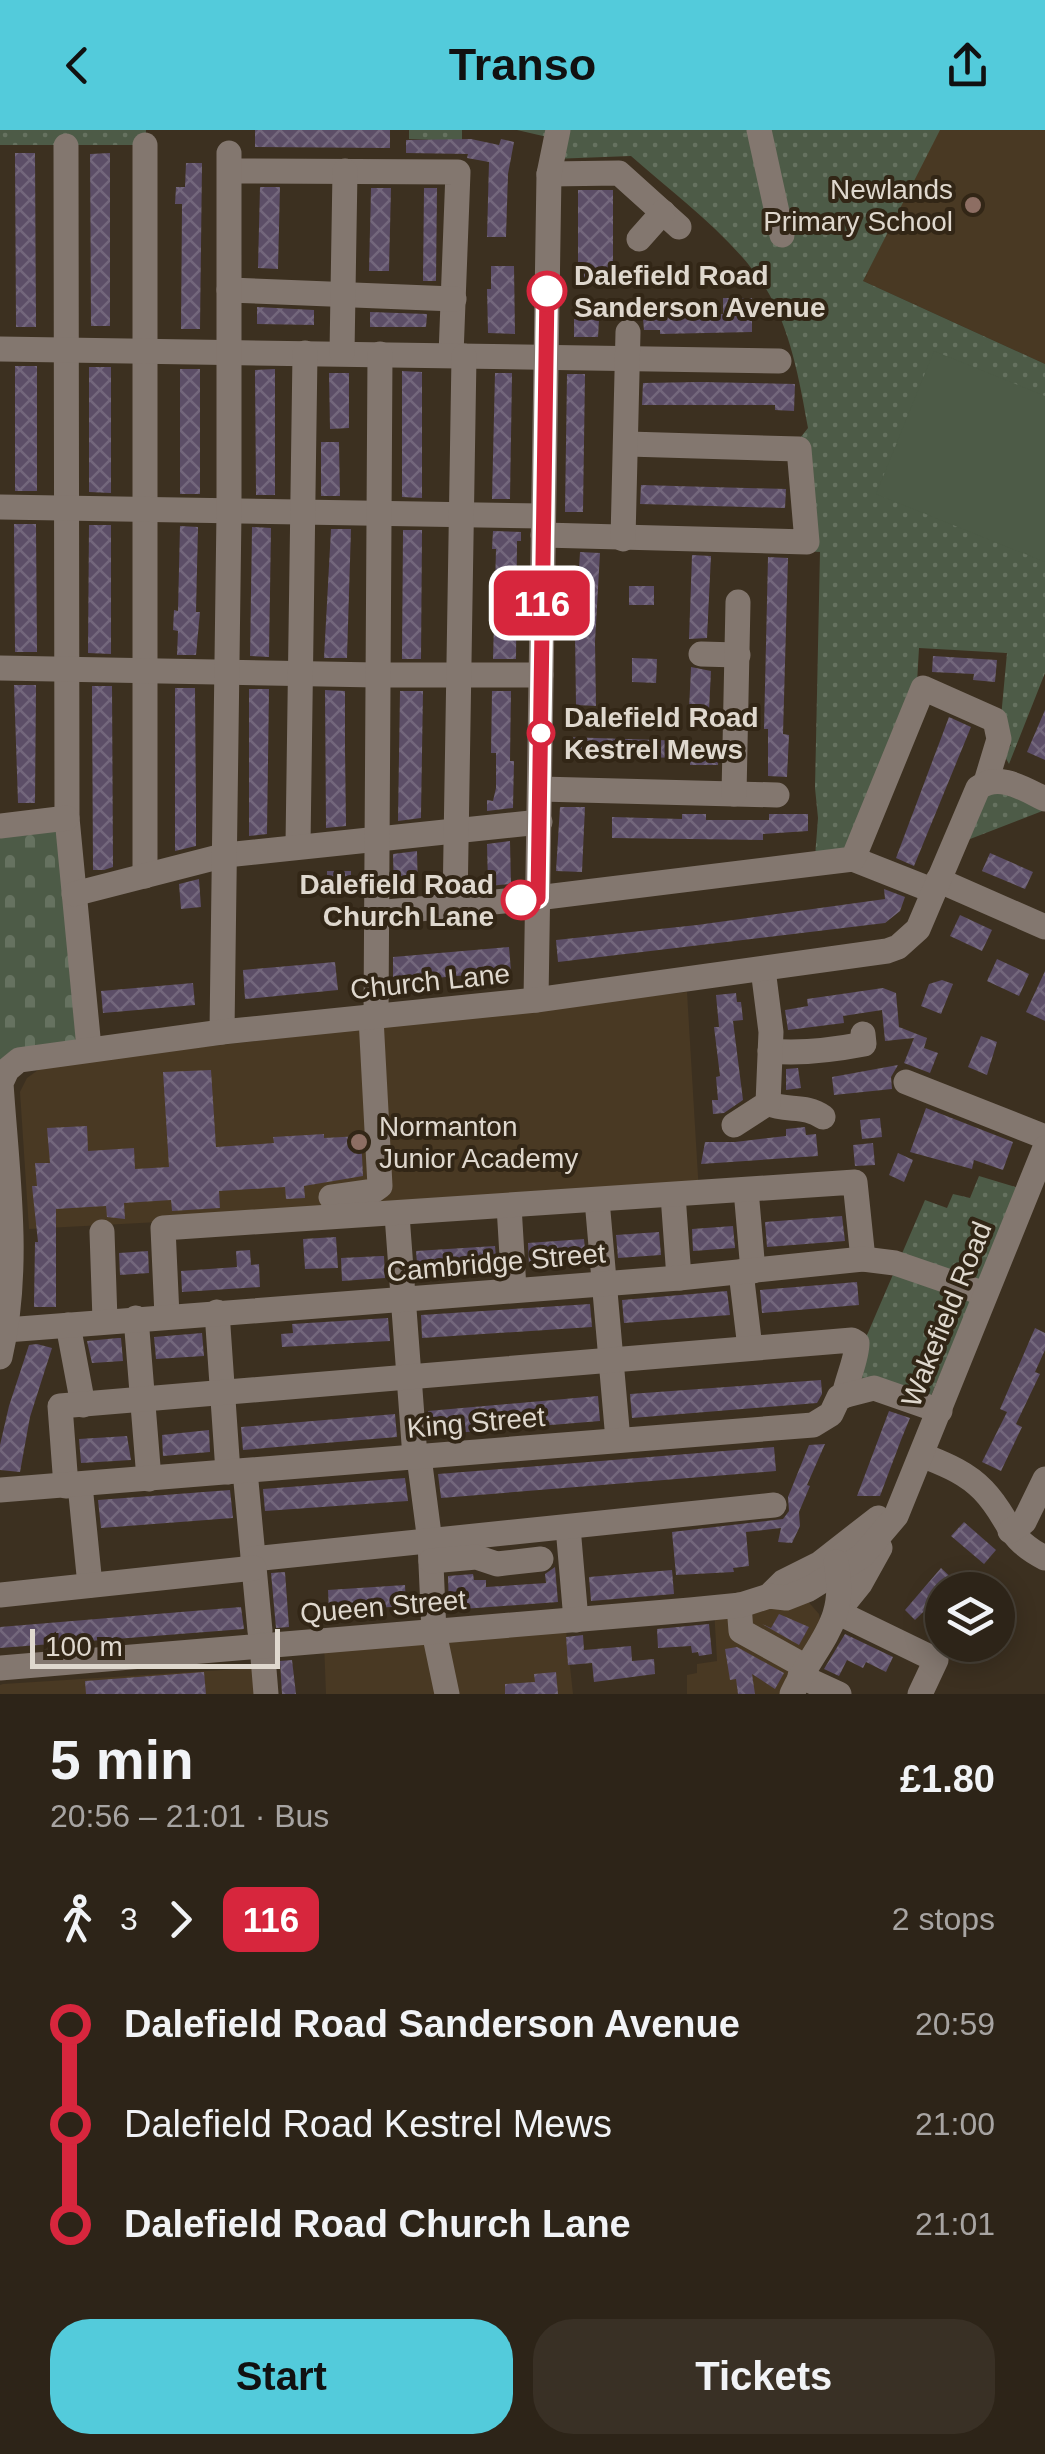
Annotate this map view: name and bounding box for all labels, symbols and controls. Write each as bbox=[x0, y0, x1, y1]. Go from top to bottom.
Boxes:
icon: back bbox=[50, 38, 105, 93]
icon: share bbox=[940, 38, 995, 93]
text: Transo bbox=[449, 39, 596, 90]
place label: Newlands Primary School bbox=[763, 174, 953, 237]
marker: Newlands Primary School bbox=[962, 194, 984, 216]
place label: Dalefield Road Sanderson Avenue bbox=[574, 260, 826, 323]
marker: Dalefield Road Sanderson Avenue bbox=[528, 272, 566, 310]
line badge: 116 bbox=[484, 570, 600, 636]
text: 116 bbox=[514, 584, 570, 623]
place label: Dalefield Road Kestrel Mews bbox=[564, 702, 758, 765]
marker: Dalefield Road Kestrel Mews bbox=[528, 720, 554, 746]
place label: Dalefield Road Church Lane bbox=[300, 869, 494, 932]
marker: Dalefield Road Church Lane bbox=[502, 881, 540, 919]
street label: Church Lane bbox=[349, 958, 511, 1005]
place label: Normanton Junior Academy bbox=[379, 1111, 578, 1174]
marker: Normanton Junior Academy bbox=[348, 1131, 370, 1153]
street label: Wakefield Road bbox=[895, 1217, 998, 1411]
street label: Cambridge Street bbox=[385, 1237, 607, 1288]
street label: King Street bbox=[406, 1401, 547, 1444]
map controls bbox=[925, 1572, 1015, 1662]
button: layers bbox=[925, 1572, 1015, 1662]
street label: Queen Street bbox=[299, 1584, 468, 1629]
scale bar bbox=[30, 1624, 280, 1668]
text: 100 m bbox=[45, 1631, 123, 1662]
text: 5 min bbox=[50, 1729, 194, 1791]
text: £1.80 bbox=[900, 1758, 995, 1800]
text: 20:56 – 21:01 · Bus bbox=[50, 1798, 329, 1834]
icon: walk bbox=[50, 1892, 105, 1947]
icon: forward bbox=[153, 1892, 208, 1947]
text: 116 bbox=[243, 1900, 299, 1939]
text: 3 bbox=[120, 1901, 138, 1937]
text: 2 stops bbox=[892, 1901, 995, 1937]
text: Dalefield Road Sanderson Avenue bbox=[124, 2003, 740, 2045]
text: 20:59 bbox=[915, 2006, 995, 2042]
text: Dalefield Road Kestrel Mews bbox=[124, 2103, 612, 2145]
text: 21:00 bbox=[915, 2106, 995, 2142]
text: Dalefield Road Church Lane bbox=[124, 2203, 631, 2245]
text: 21:01 bbox=[915, 2206, 995, 2242]
button: Start bbox=[50, 2319, 513, 2434]
button: Tickets bbox=[533, 2319, 995, 2434]

